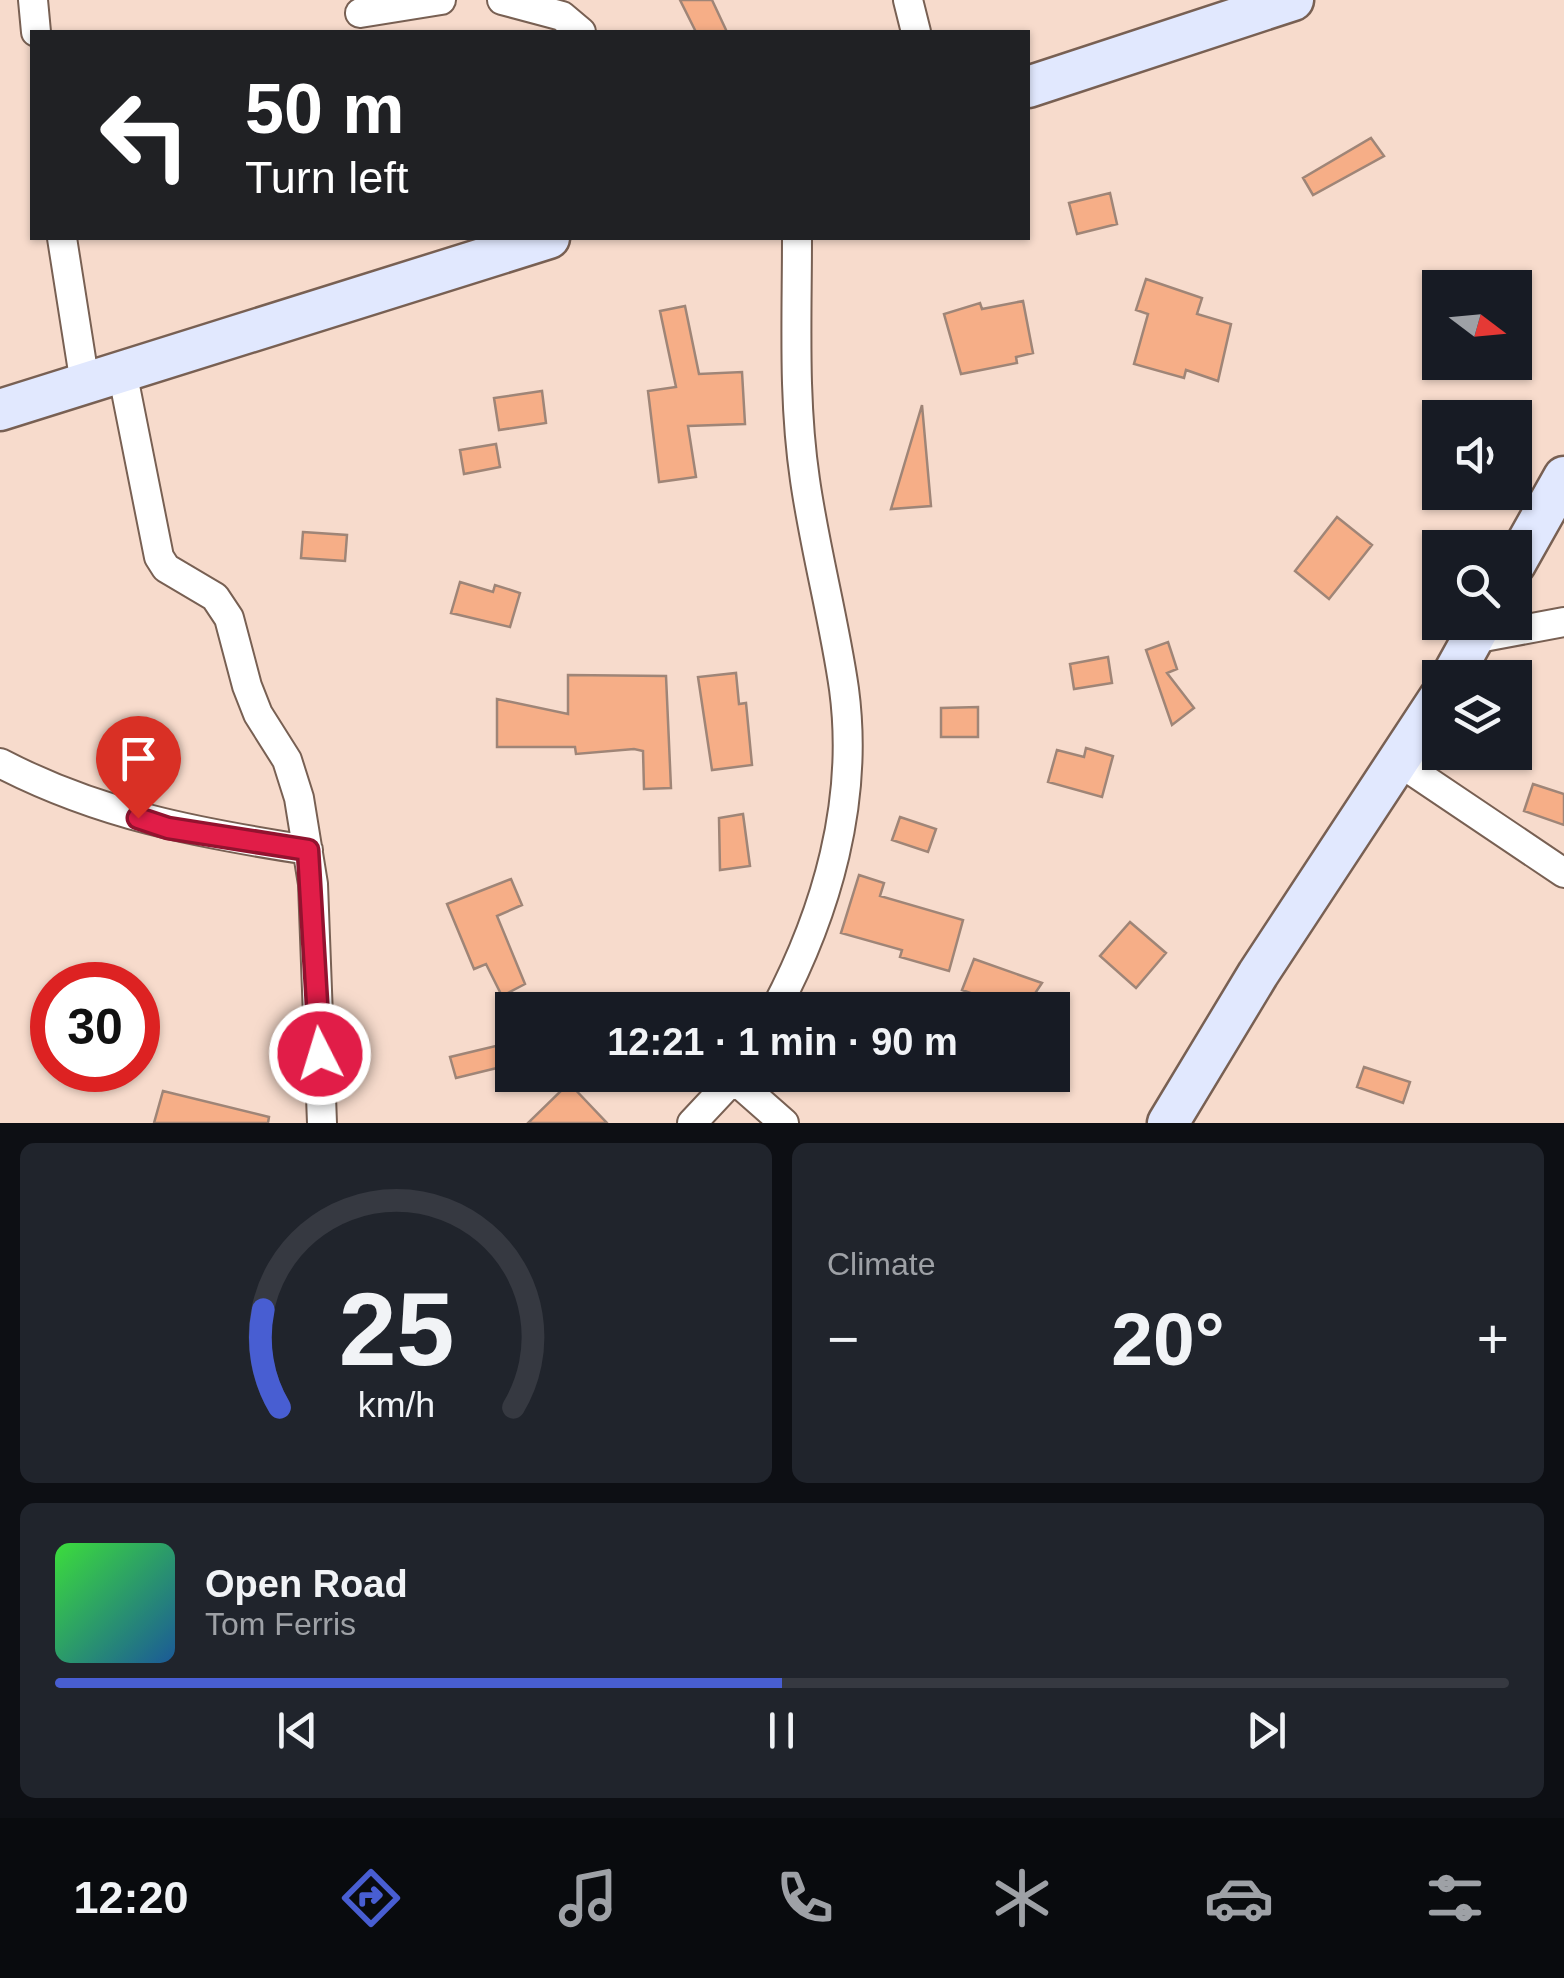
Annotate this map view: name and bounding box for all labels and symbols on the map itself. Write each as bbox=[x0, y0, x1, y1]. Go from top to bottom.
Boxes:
north arrow bbox=[1422, 270, 1532, 380]
pin bbox=[96, 716, 181, 819]
speed limit sign: 30 bbox=[30, 962, 160, 1092]
position arrow bbox=[268, 1002, 372, 1106]

